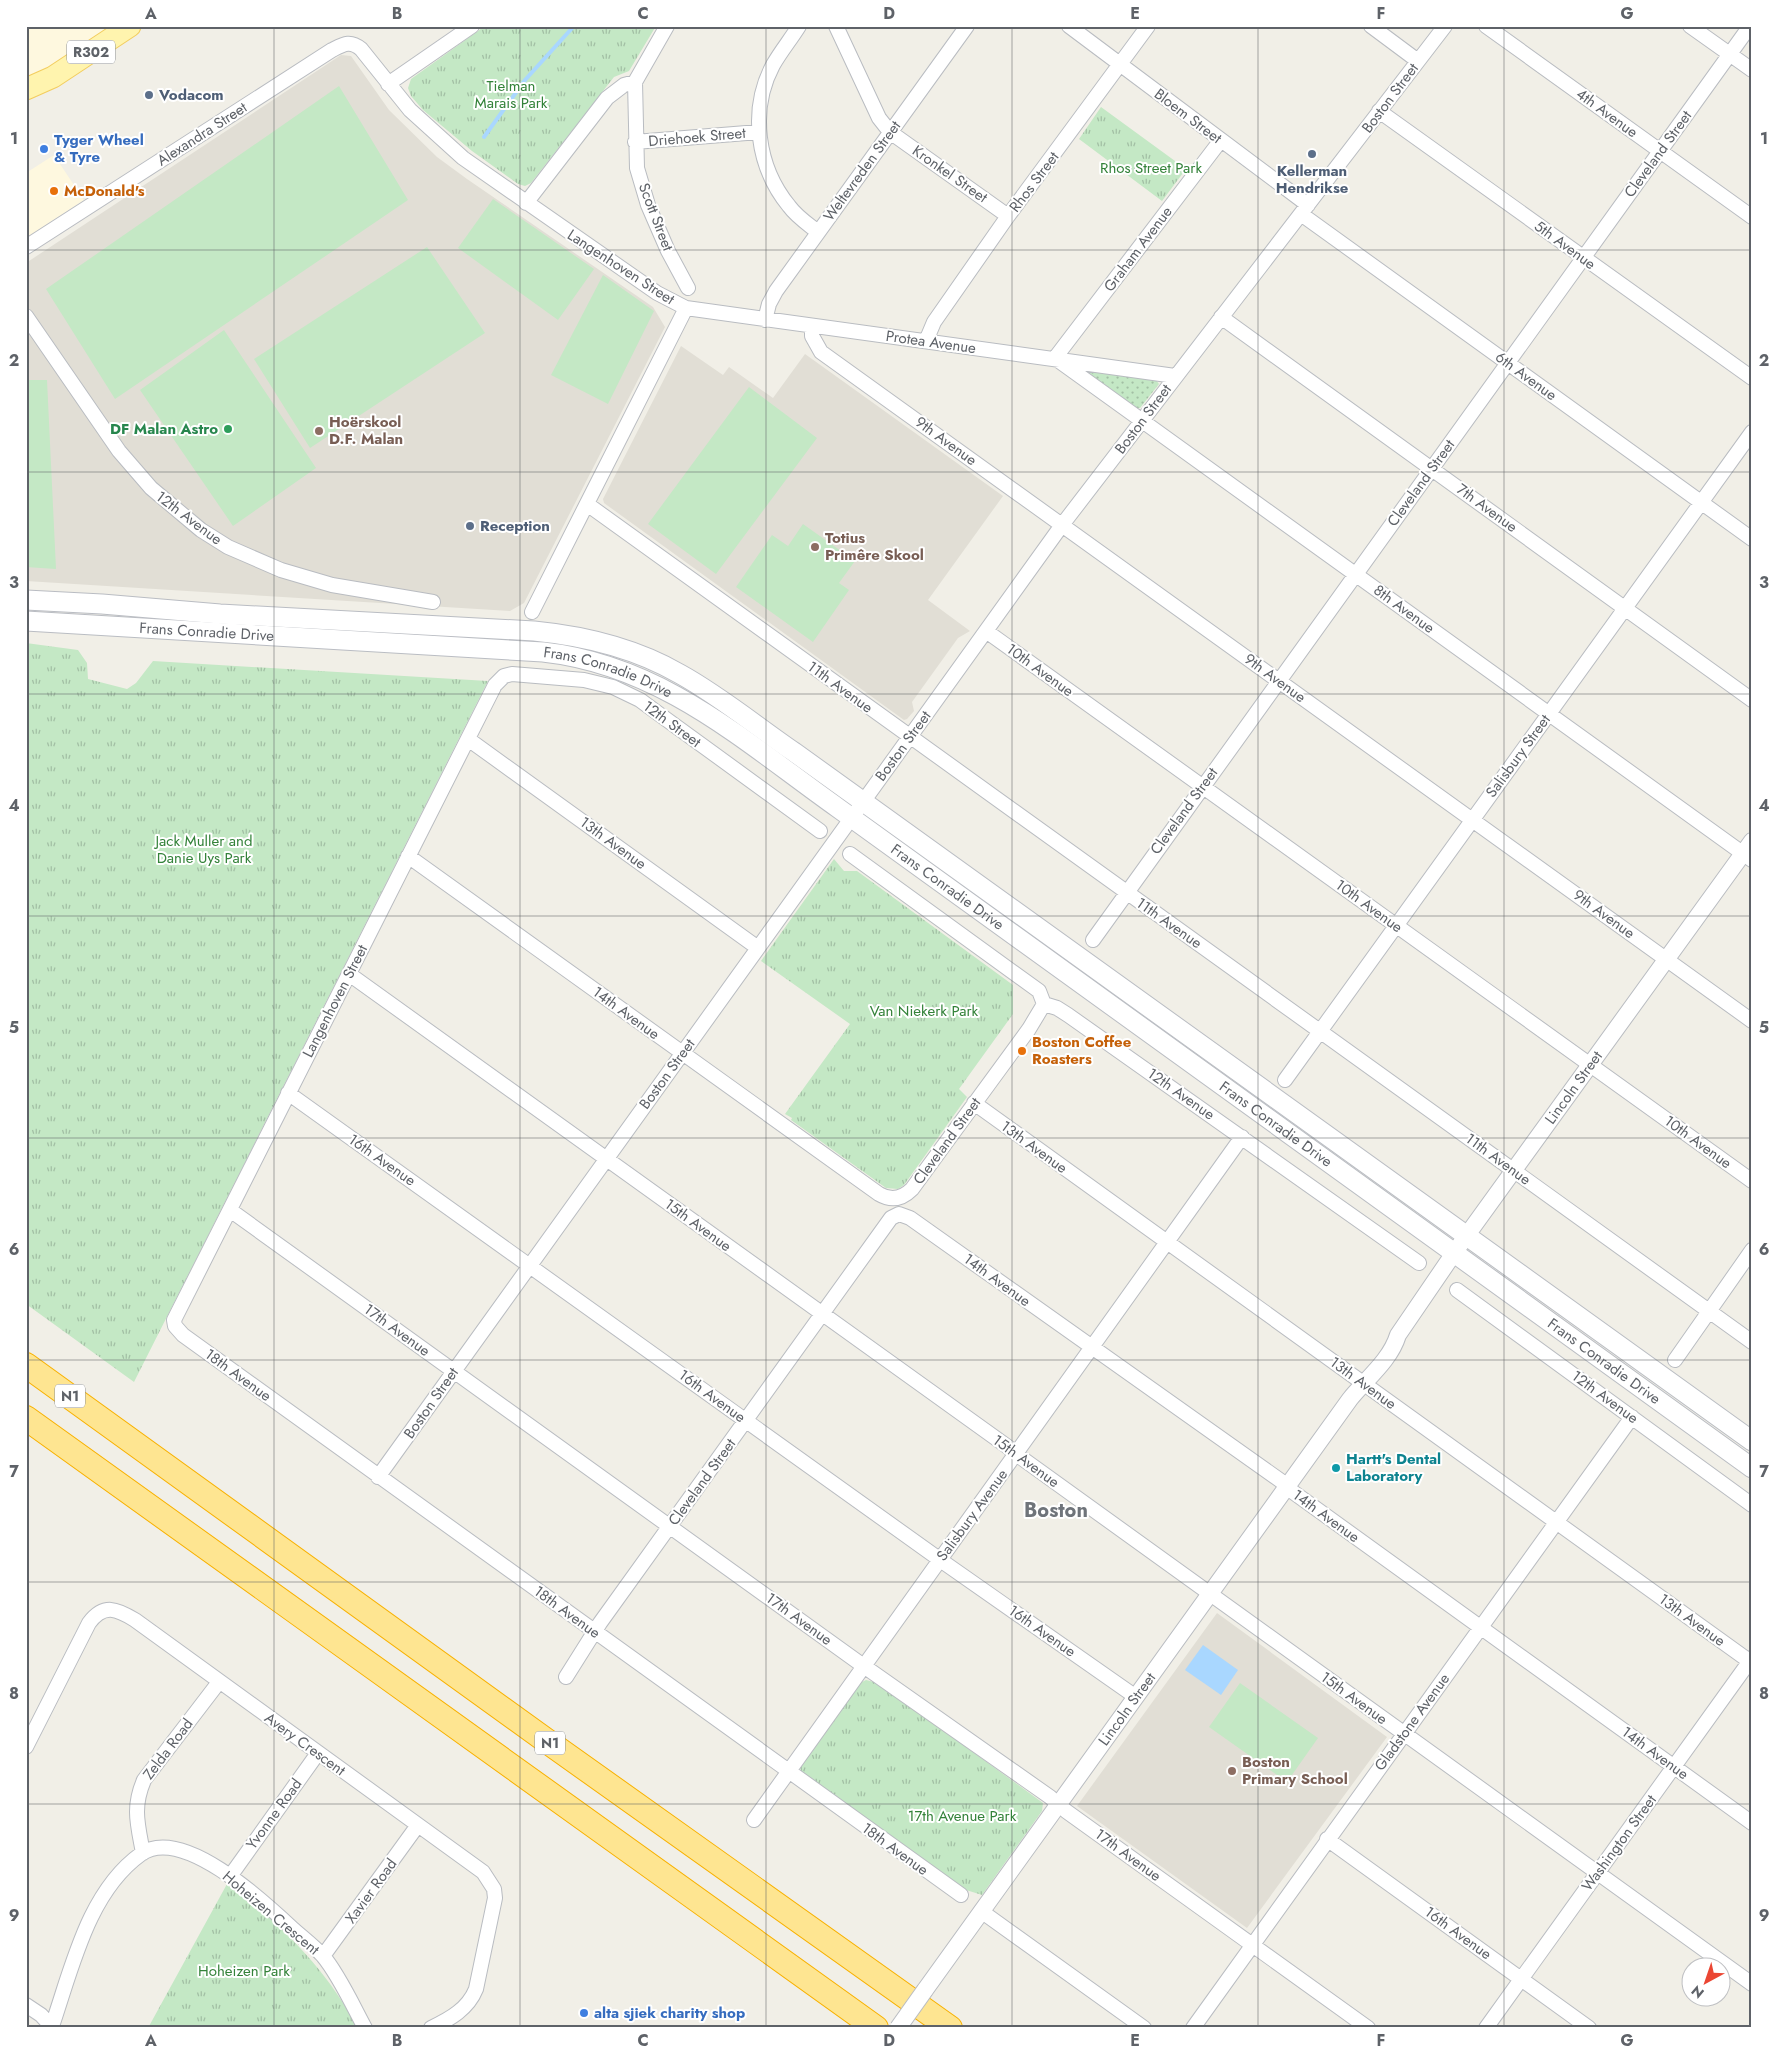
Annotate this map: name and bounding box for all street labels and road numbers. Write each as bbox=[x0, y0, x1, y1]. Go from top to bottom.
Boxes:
road number: R302 bbox=[67, 41, 115, 64]
street label: Boston Street bbox=[1356, 58, 1424, 138]
street label: Bloem Street bbox=[1150, 83, 1227, 149]
street label: 4th Avenue bbox=[1572, 83, 1643, 143]
street label: Alexandra Street bbox=[153, 96, 252, 171]
street label: Cleveland Street bbox=[1619, 106, 1697, 202]
street label: Weltevreden Street bbox=[818, 116, 906, 226]
street label: Driehoek Street bbox=[647, 122, 747, 152]
street label: Kronkel Street bbox=[908, 140, 992, 208]
street label: Rhos Street bbox=[1004, 147, 1064, 217]
street label: Scott Street bbox=[633, 180, 679, 254]
street label: Graham Avenue bbox=[1099, 201, 1178, 296]
street label: 5th Avenue bbox=[1530, 215, 1600, 275]
street label: Langenhoven Street bbox=[563, 224, 679, 310]
street label: Protea Avenue bbox=[885, 325, 978, 359]
street label: 6th Avenue bbox=[1491, 346, 1562, 406]
street label: Boston Street bbox=[1109, 379, 1177, 459]
street label: 9th Avenue bbox=[911, 411, 982, 471]
street label: Cleveland Street bbox=[1382, 435, 1460, 531]
street label: 7th Avenue bbox=[1452, 478, 1522, 538]
street label: 12th Avenue bbox=[151, 486, 227, 550]
street label: 8th Avenue bbox=[1369, 579, 1439, 639]
street label: Frans Conradie Drive bbox=[139, 617, 275, 647]
street label: 10th Avenue bbox=[1002, 638, 1078, 702]
street label: Frans Conradie Drive bbox=[542, 641, 677, 703]
street label: 9th Avenue bbox=[1240, 648, 1311, 708]
street label: 11th Avenue bbox=[803, 656, 878, 718]
street label: 12th Street bbox=[638, 695, 706, 753]
street label: Boston Street bbox=[870, 706, 936, 786]
street label: Salisbury Street bbox=[1480, 710, 1556, 802]
street label: Cleveland Street bbox=[1145, 763, 1223, 859]
street label: 13th Avenue bbox=[575, 811, 651, 875]
street label: Frans Conradie Drive bbox=[886, 839, 1009, 936]
street label: 10th Avenue bbox=[1331, 874, 1407, 938]
street label: 9th Avenue bbox=[1569, 884, 1640, 944]
street label: 11th Avenue bbox=[1131, 892, 1207, 954]
street label: Langenhoven Street bbox=[297, 940, 373, 1061]
street label: 14th Avenue bbox=[588, 981, 664, 1045]
street label: Boston Street bbox=[634, 1034, 700, 1114]
street label: Lincoln Street bbox=[1540, 1046, 1608, 1129]
street label: 12th Avenue bbox=[1143, 1063, 1219, 1126]
street label: Frans Conradie Drive bbox=[1215, 1076, 1337, 1173]
street label: Cleveland Street bbox=[908, 1093, 986, 1189]
street label: 10th Avenue bbox=[1660, 1110, 1736, 1174]
street label: 13th Avenue bbox=[996, 1115, 1072, 1179]
street label: 11th Avenue bbox=[1461, 1128, 1536, 1190]
street label: 16th Avenue bbox=[344, 1129, 421, 1192]
street label: 15th Avenue bbox=[660, 1193, 736, 1257]
street label: 14th Avenue bbox=[959, 1248, 1035, 1312]
street label: 17th Avenue bbox=[359, 1298, 435, 1362]
street label: Frans Conradie Drive bbox=[1543, 1313, 1665, 1410]
street label: 18th Avenue bbox=[200, 1343, 276, 1407]
street label: 13th Avenue bbox=[1325, 1351, 1401, 1415]
street label: Boston Street bbox=[398, 1363, 464, 1443]
street label: 16th Avenue bbox=[674, 1364, 750, 1428]
street label: 12th Avenue bbox=[1567, 1365, 1643, 1429]
road number: N1 bbox=[55, 1384, 85, 1408]
street label: 15th Avenue bbox=[988, 1429, 1064, 1493]
street label: Cleveland Street bbox=[663, 1434, 741, 1530]
street label: Salisbury Avenue bbox=[931, 1464, 1013, 1565]
street label: 14th Avenue bbox=[1288, 1484, 1364, 1548]
street label: 18th Avenue bbox=[529, 1580, 605, 1644]
street label: 17th Avenue bbox=[761, 1587, 837, 1651]
street label: 13th Avenue bbox=[1654, 1588, 1730, 1652]
street label: 16th Avenue bbox=[1004, 1600, 1081, 1663]
street label: 15th Avenue bbox=[1316, 1666, 1392, 1730]
street label: Lincoln Street bbox=[1093, 1668, 1161, 1750]
street label: Gladstone Avenue bbox=[1369, 1669, 1455, 1775]
street label: Avery Crescent bbox=[260, 1707, 350, 1781]
street label: Zelda Road bbox=[138, 1714, 198, 1784]
street label: 14th Avenue bbox=[1617, 1721, 1693, 1785]
road number: N1 bbox=[535, 1732, 565, 1755]
street label: Yvonne Road bbox=[241, 1774, 307, 1854]
street label: Washington Street bbox=[1576, 1790, 1662, 1896]
street label: 18th Avenue bbox=[857, 1817, 933, 1881]
street label: 17th Avenue bbox=[1090, 1823, 1166, 1887]
street label: Xavier Road bbox=[340, 1854, 402, 1928]
street label: Hoheizen Crescent bbox=[218, 1866, 325, 1960]
street label: 16th Avenue bbox=[1420, 1901, 1496, 1965]

